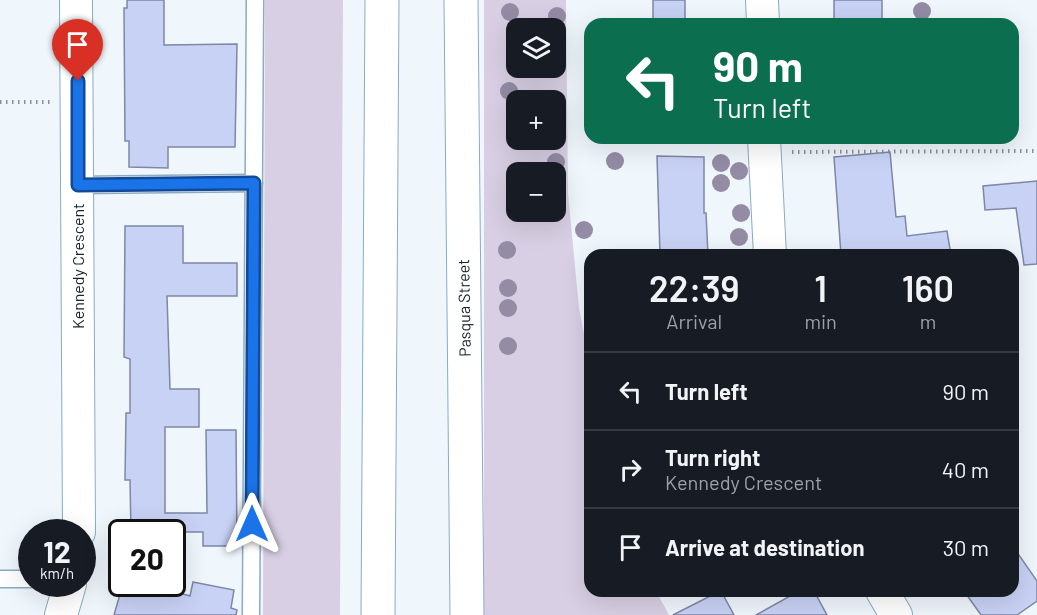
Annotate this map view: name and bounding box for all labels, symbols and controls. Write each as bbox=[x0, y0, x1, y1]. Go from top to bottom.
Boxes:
map controls bbox=[506, 18, 566, 222]
button: layers bbox=[506, 18, 566, 78]
pin bbox=[52, 19, 103, 81]
icon: arrive bbox=[61, 28, 94, 61]
text: 90 m bbox=[713, 40, 803, 90]
icon: left bbox=[614, 42, 692, 120]
button: + bbox=[506, 90, 566, 150]
text: Turn left bbox=[713, 91, 811, 123]
button: − bbox=[506, 162, 566, 222]
street label: Kennedy Crescent bbox=[68, 203, 87, 329]
street label: Pasqua Street bbox=[453, 259, 474, 357]
text: 22:39 bbox=[649, 266, 740, 309]
text: 1 bbox=[814, 266, 827, 309]
text: 160 bbox=[902, 266, 954, 309]
text: Arrival bbox=[666, 309, 722, 333]
text: min bbox=[804, 309, 837, 333]
text: m bbox=[920, 309, 936, 333]
icon: left bbox=[614, 375, 647, 408]
text: Turn left bbox=[665, 378, 748, 404]
text: 90 m bbox=[943, 378, 989, 404]
text: Turn right bbox=[665, 444, 760, 470]
icon: right bbox=[614, 453, 647, 486]
text: 40 m bbox=[942, 456, 989, 482]
text: Kennedy Crescent bbox=[665, 470, 822, 494]
position arrow bbox=[220, 492, 284, 556]
speed limit sign: 20 bbox=[108, 519, 186, 597]
icon: arrive bbox=[614, 531, 647, 564]
text: 12 bbox=[43, 533, 71, 569]
text: Arrive at destination bbox=[665, 534, 864, 560]
text: 30 m bbox=[943, 534, 989, 560]
text: km/h bbox=[40, 564, 74, 582]

